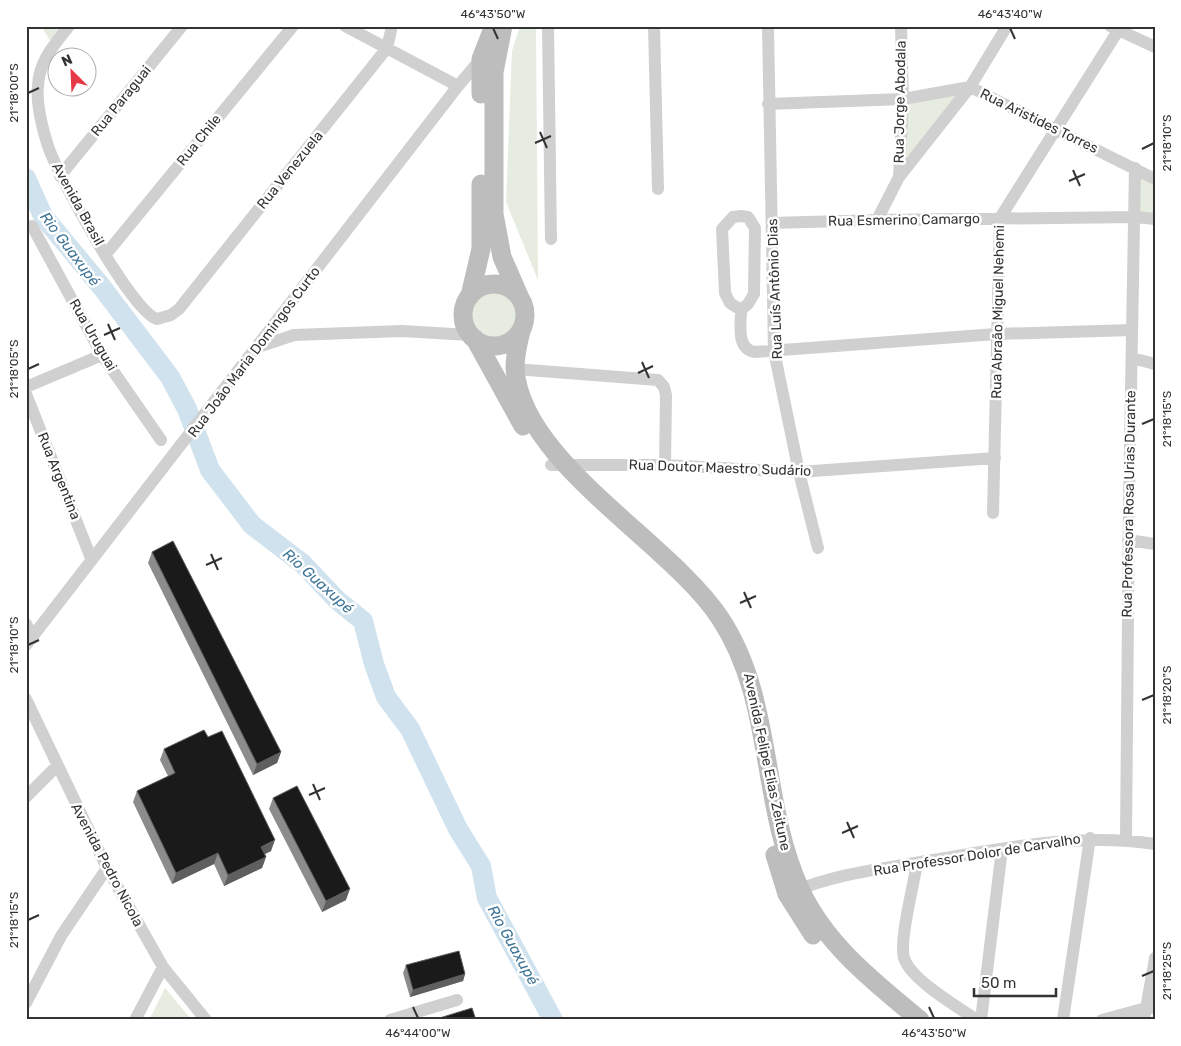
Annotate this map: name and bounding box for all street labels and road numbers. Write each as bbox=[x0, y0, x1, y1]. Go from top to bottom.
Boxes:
street label: Rua Jorge Abodala bbox=[890, 40, 910, 164]
street label: Rua Paraguai bbox=[87, 62, 155, 140]
street label: Rua Aristides Torres bbox=[977, 85, 1101, 157]
street label: Rua Chile bbox=[173, 111, 225, 169]
street label: Rua Venezuela bbox=[253, 128, 327, 212]
street label: Avenida Brasil bbox=[48, 160, 108, 248]
street label: Rua Esmerino Camargo bbox=[828, 210, 980, 230]
street label: Rua Luís Antônio Dias bbox=[764, 218, 786, 360]
street label: Rua Abraão Miguel Nehemi bbox=[988, 225, 1008, 399]
street label: Rua João Maria Domingos Curto bbox=[184, 263, 324, 441]
street label: Rua Uruguai bbox=[66, 296, 120, 374]
street label: Rua Professora Rosa Urias Durante bbox=[1119, 390, 1139, 618]
street label: Rua Argentina bbox=[34, 430, 84, 522]
street label: Rua Doutor Maestro Sudário bbox=[628, 456, 812, 480]
street label: Avenida Felipe Elias Zeitune bbox=[740, 672, 794, 852]
street label: Avenida Pedro Nicola bbox=[67, 800, 147, 930]
street label: Rua Professor Dolor de Carvalho bbox=[872, 830, 1082, 880]

